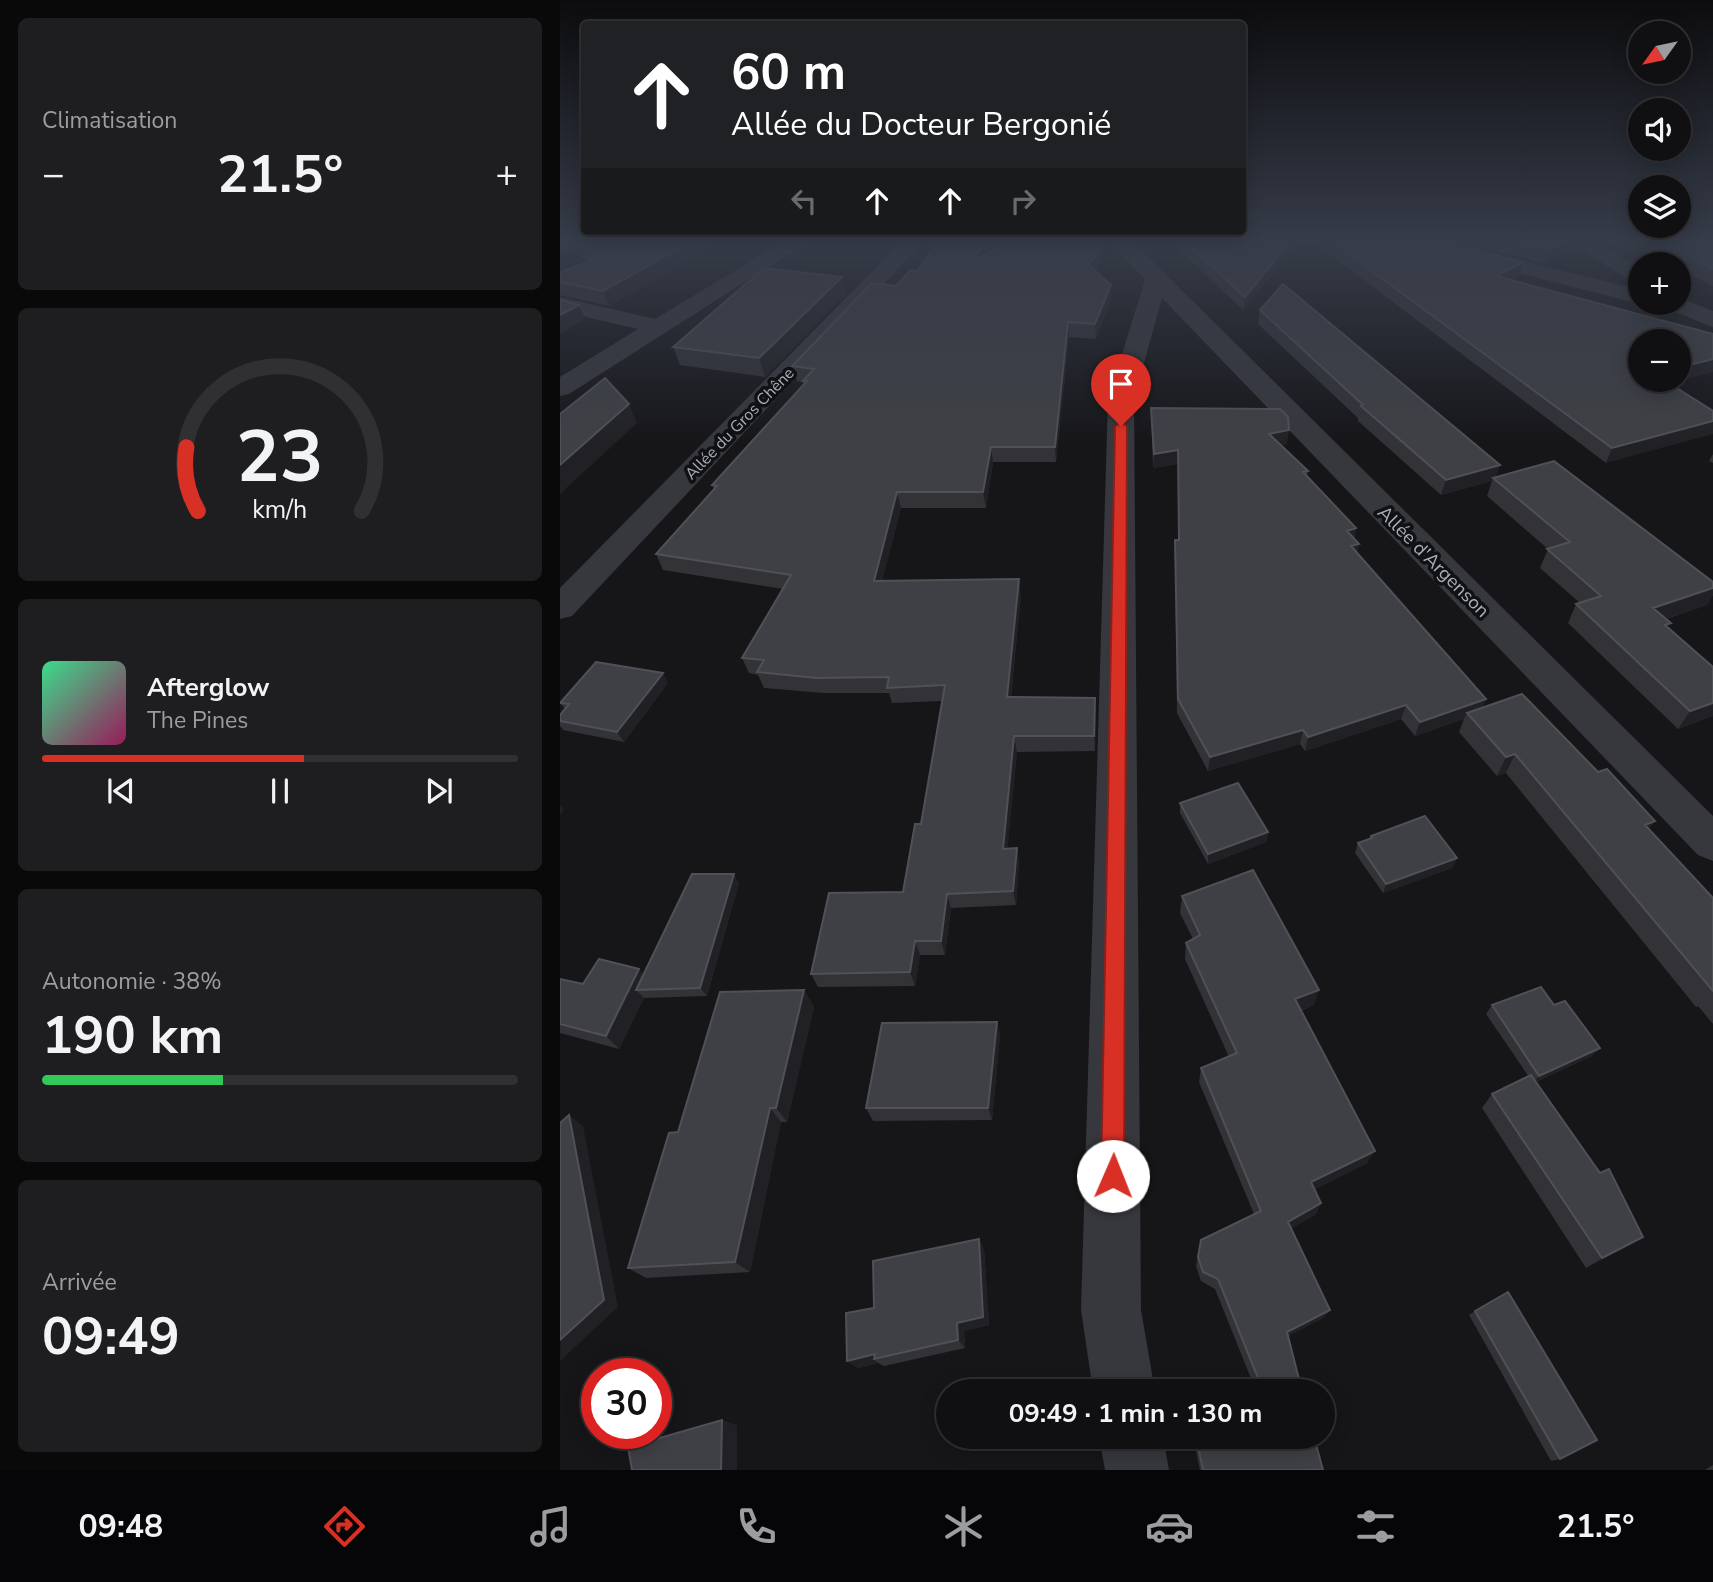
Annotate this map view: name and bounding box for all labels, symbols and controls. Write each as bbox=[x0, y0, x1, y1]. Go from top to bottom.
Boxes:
north arrow bbox=[1628, 21, 1690, 84]
map controls bbox=[1628, 21, 1691, 392]
text: 60 m bbox=[731, 39, 846, 106]
icon: ahead bbox=[616, 49, 707, 140]
button: sound bbox=[1628, 98, 1691, 161]
text: Allée du Docteur Bergonié bbox=[731, 103, 1111, 146]
text: Climatisation bbox=[42, 105, 177, 136]
text: 21.5° bbox=[217, 139, 343, 210]
text: − bbox=[42, 149, 65, 200]
text: + bbox=[495, 149, 518, 200]
button: layers bbox=[1628, 175, 1691, 238]
icon: left bbox=[785, 182, 823, 220]
icon: ahead bbox=[858, 182, 896, 220]
icon: ahead bbox=[931, 182, 969, 220]
icon: right bbox=[1004, 182, 1042, 220]
button: + bbox=[1628, 252, 1691, 315]
button: − bbox=[1628, 329, 1691, 392]
pin bbox=[1091, 354, 1151, 426]
street label: Allée du Gros Chêne bbox=[680, 363, 799, 485]
icon: arrive bbox=[1102, 365, 1140, 403]
text: 23 bbox=[236, 407, 324, 507]
text: km/h bbox=[252, 492, 308, 526]
street label: Allée d'Argenson bbox=[1372, 500, 1495, 623]
text: Afterglow bbox=[147, 670, 270, 705]
text: The Pines bbox=[147, 705, 248, 736]
icon: previous bbox=[102, 772, 140, 810]
icon: pause bbox=[261, 772, 299, 810]
icon: next bbox=[420, 772, 458, 810]
text: Autonomie · 38% bbox=[42, 966, 222, 997]
text: 190 km bbox=[42, 1000, 223, 1071]
position arrow bbox=[1076, 1139, 1150, 1213]
text: Arrivée bbox=[42, 1267, 117, 1298]
text: 09:49 bbox=[42, 1301, 180, 1372]
speed limit sign: 30 bbox=[581, 1358, 672, 1449]
text: 09:49 · 1 min · 130 m bbox=[1009, 1396, 1262, 1431]
icon: directions bbox=[320, 1502, 369, 1551]
icon: music bbox=[526, 1502, 575, 1551]
icon: phone bbox=[732, 1502, 781, 1551]
icon: climate bbox=[939, 1502, 988, 1551]
icon: car bbox=[1145, 1502, 1194, 1551]
icon: filters bbox=[1351, 1502, 1400, 1551]
text: 09:48 bbox=[79, 1505, 163, 1548]
text: 21.5° bbox=[1557, 1505, 1634, 1548]

